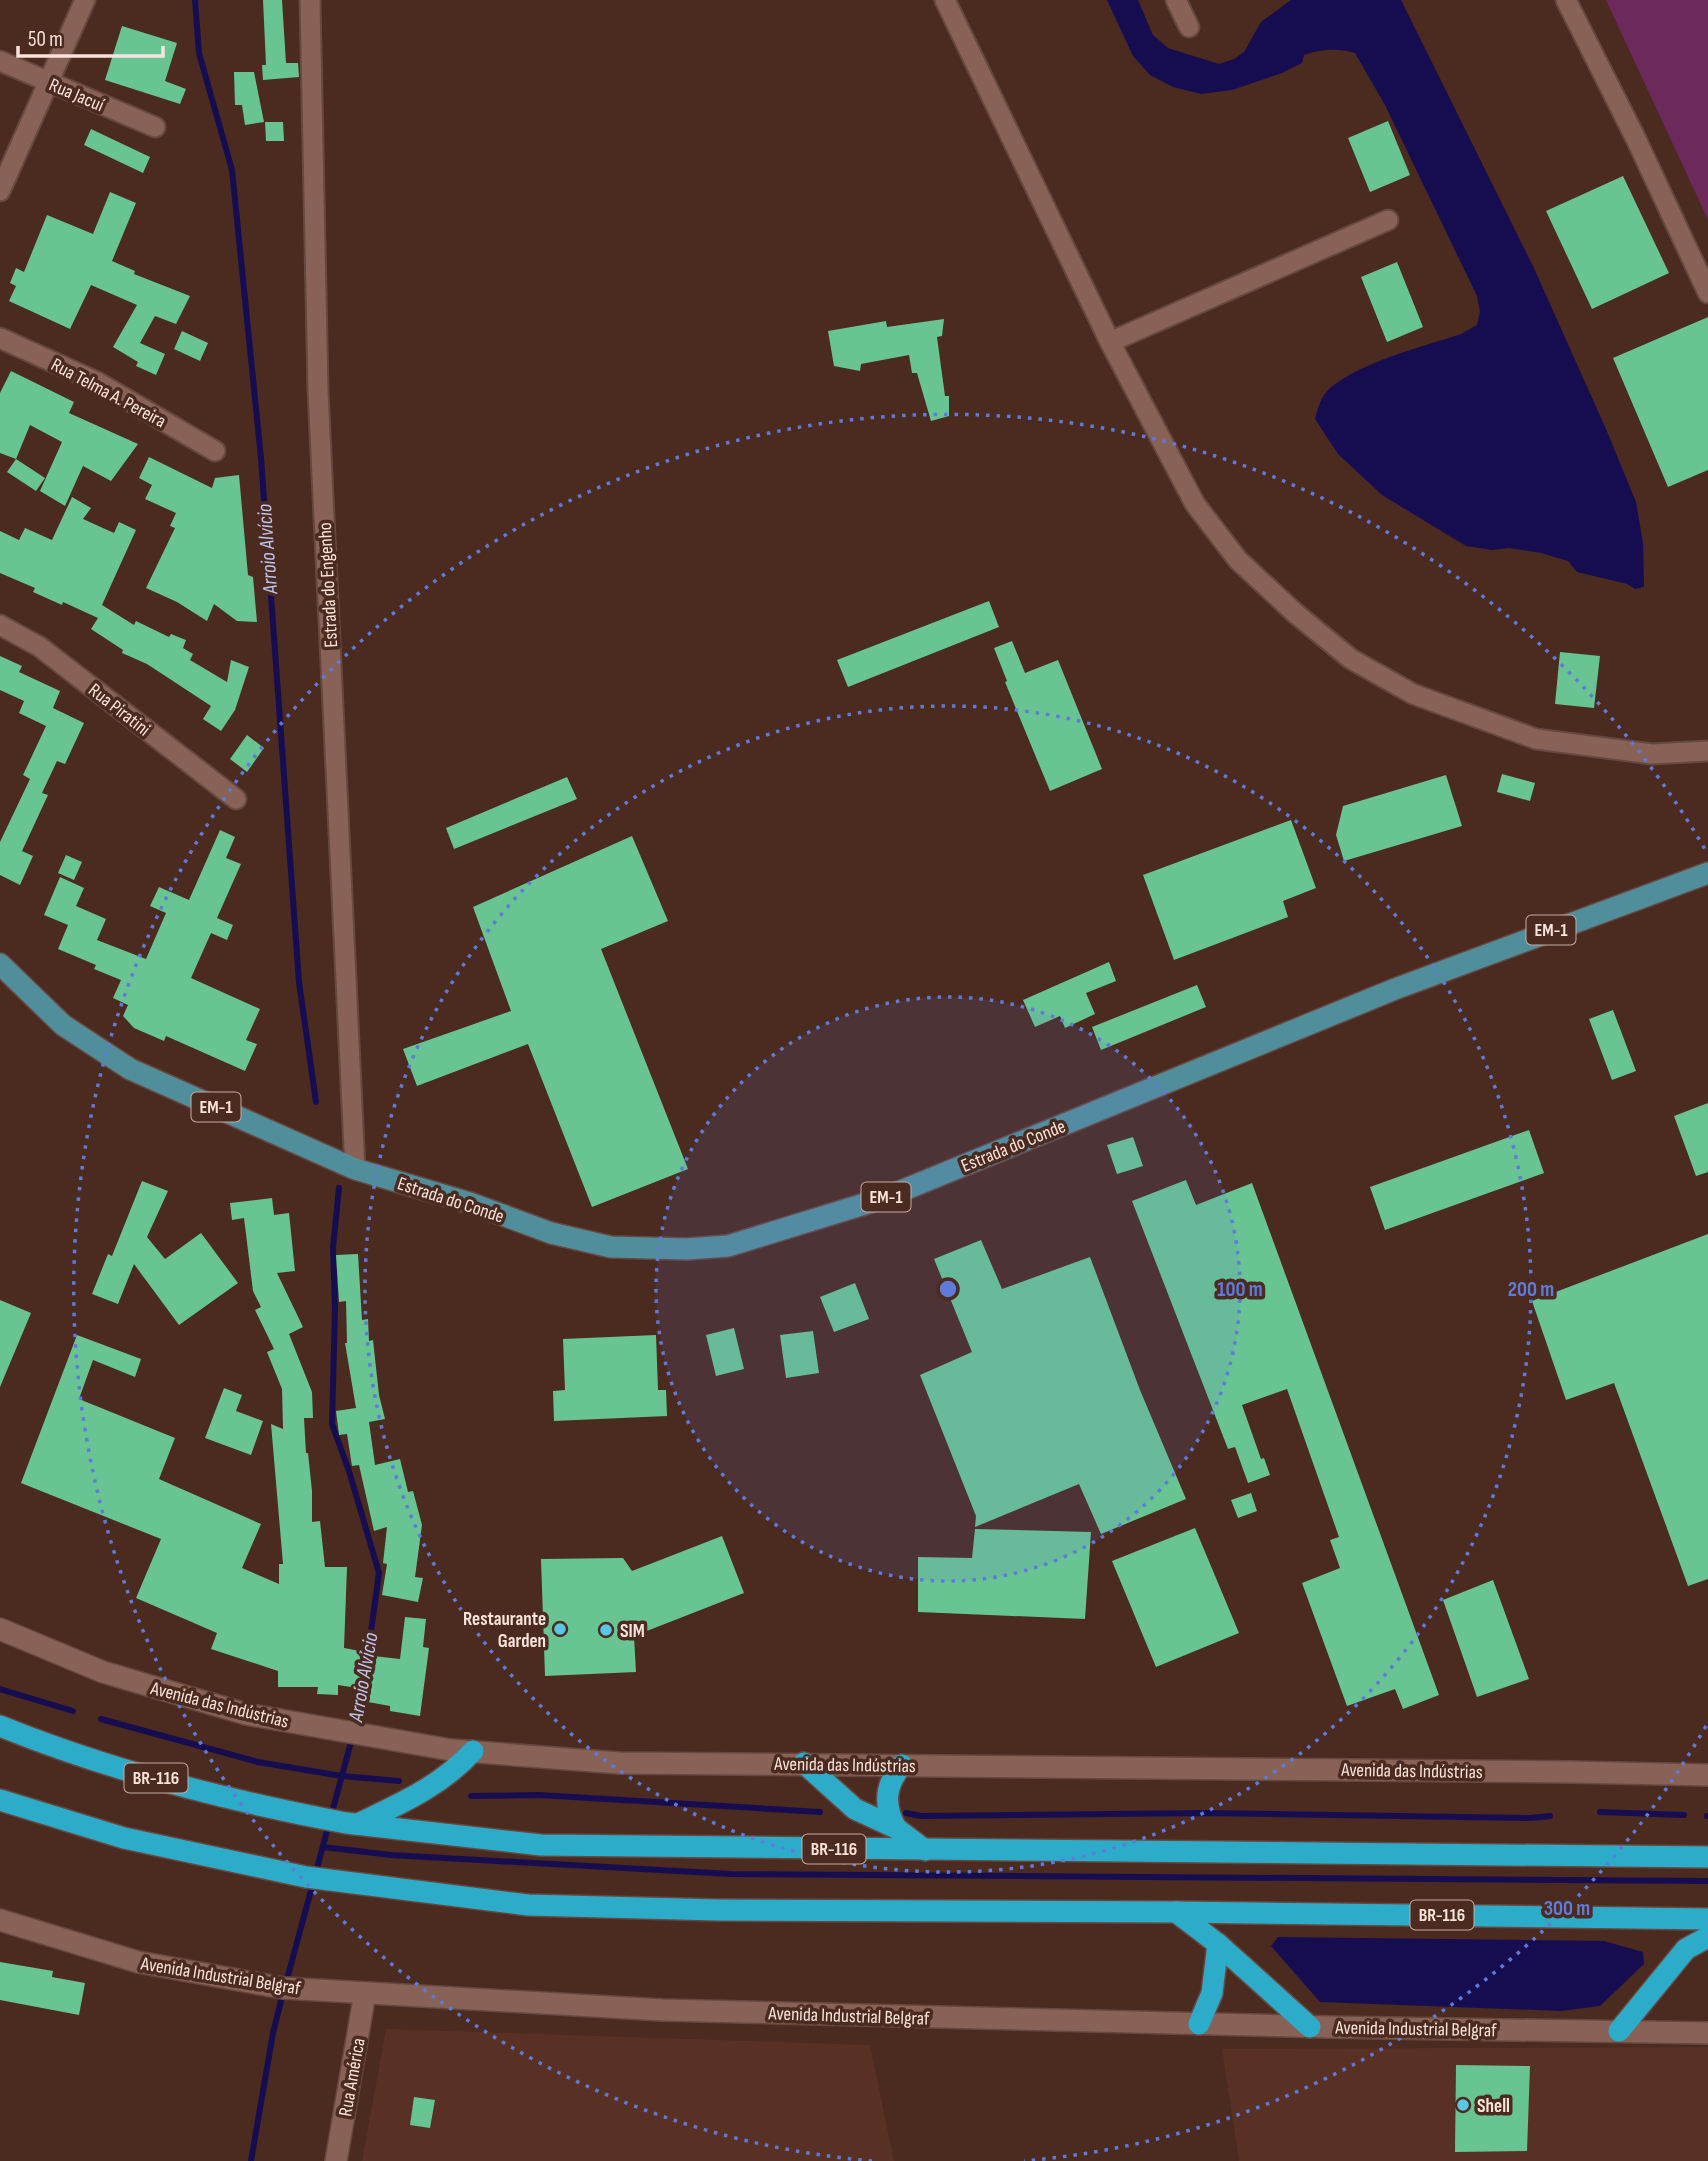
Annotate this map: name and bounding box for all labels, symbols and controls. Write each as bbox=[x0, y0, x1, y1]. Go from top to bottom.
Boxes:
scale bar bbox=[18, 14, 163, 58]
text: 50 m bbox=[28, 27, 63, 52]
street label: Rua Jacuí bbox=[46, 74, 108, 117]
street label: Rua Telma A. Pereira bbox=[47, 353, 170, 433]
water label: Arroio Alvício bbox=[252, 503, 283, 596]
street label: Estrada do Engenho bbox=[314, 522, 343, 648]
street label: Rua Piratini bbox=[84, 679, 155, 741]
road number: EM-1 bbox=[1526, 916, 1576, 945]
road number: EM-1 bbox=[192, 1092, 241, 1122]
street label: Estrada do Conde bbox=[958, 1115, 1069, 1178]
street label: Estrada do Conde bbox=[394, 1172, 507, 1228]
road number: EM-1 bbox=[862, 1182, 910, 1212]
centre of rings bbox=[936, 1277, 960, 1301]
text: 100 m bbox=[1217, 1277, 1263, 1302]
text: 200 m bbox=[1508, 1277, 1554, 1302]
place label: Restaurante Garden bbox=[463, 1608, 546, 1653]
place label: SIM bbox=[620, 1620, 645, 1643]
marker: Restaurante Garden bbox=[552, 1621, 568, 1637]
marker: SIM bbox=[598, 1622, 614, 1638]
water label: Arroio Alvício bbox=[343, 1630, 384, 1725]
street label: Avenida das Indústrias bbox=[147, 1677, 291, 1734]
street label: Avenida das Indústrias bbox=[773, 1753, 916, 1778]
street label: Avenida das Indústrias bbox=[1340, 1759, 1483, 1784]
road number: BR-116 bbox=[124, 1764, 188, 1792]
road number: BR-116 bbox=[802, 1835, 866, 1864]
text: 300 m bbox=[1544, 1896, 1590, 1921]
road number: BR-116 bbox=[1410, 1900, 1474, 1929]
street label: Avenida Industrial Belgraf bbox=[138, 1952, 303, 2001]
street label: Avenida Industrial Belgraf bbox=[767, 2002, 930, 2031]
street label: Avenida Industrial Belgraf bbox=[1334, 2017, 1497, 2042]
street label: Rua América bbox=[334, 2036, 371, 2118]
place label: Shell bbox=[1477, 2095, 1510, 2118]
marker: Shell bbox=[1455, 2097, 1471, 2113]

